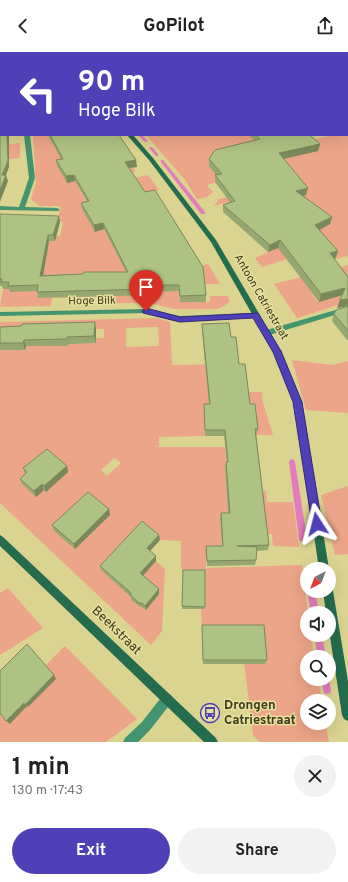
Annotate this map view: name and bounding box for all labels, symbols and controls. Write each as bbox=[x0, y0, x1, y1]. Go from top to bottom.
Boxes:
icon: back bbox=[12, 15, 34, 37]
text: GoPilot bbox=[143, 15, 205, 38]
icon: share bbox=[314, 15, 336, 37]
text: 90 m bbox=[78, 65, 145, 101]
icon: left bbox=[12, 68, 64, 120]
text: Hoge Bilk bbox=[78, 100, 156, 123]
street label: Antoon Catriestraat bbox=[231, 252, 291, 342]
pin bbox=[129, 270, 163, 311]
icon: arrive bbox=[135, 276, 157, 298]
street label: Hoge Bilk bbox=[68, 294, 116, 308]
position arrow bbox=[296, 503, 338, 545]
north arrow bbox=[300, 562, 336, 598]
map controls bbox=[300, 562, 336, 730]
street label: Beekstraat bbox=[88, 603, 144, 659]
button: sound bbox=[300, 606, 336, 642]
button: search bbox=[300, 650, 336, 686]
button: layers bbox=[300, 694, 336, 730]
place label: Drongen Catriestraat bbox=[224, 698, 296, 729]
bus stop icon: Drongen Catriestraat bbox=[199, 702, 221, 724]
text: 1 min bbox=[12, 753, 70, 783]
button: close bbox=[294, 755, 336, 797]
text: 130 m · 17:43 bbox=[12, 783, 83, 799]
button: Exit bbox=[12, 828, 170, 874]
button: Share bbox=[178, 828, 336, 874]

